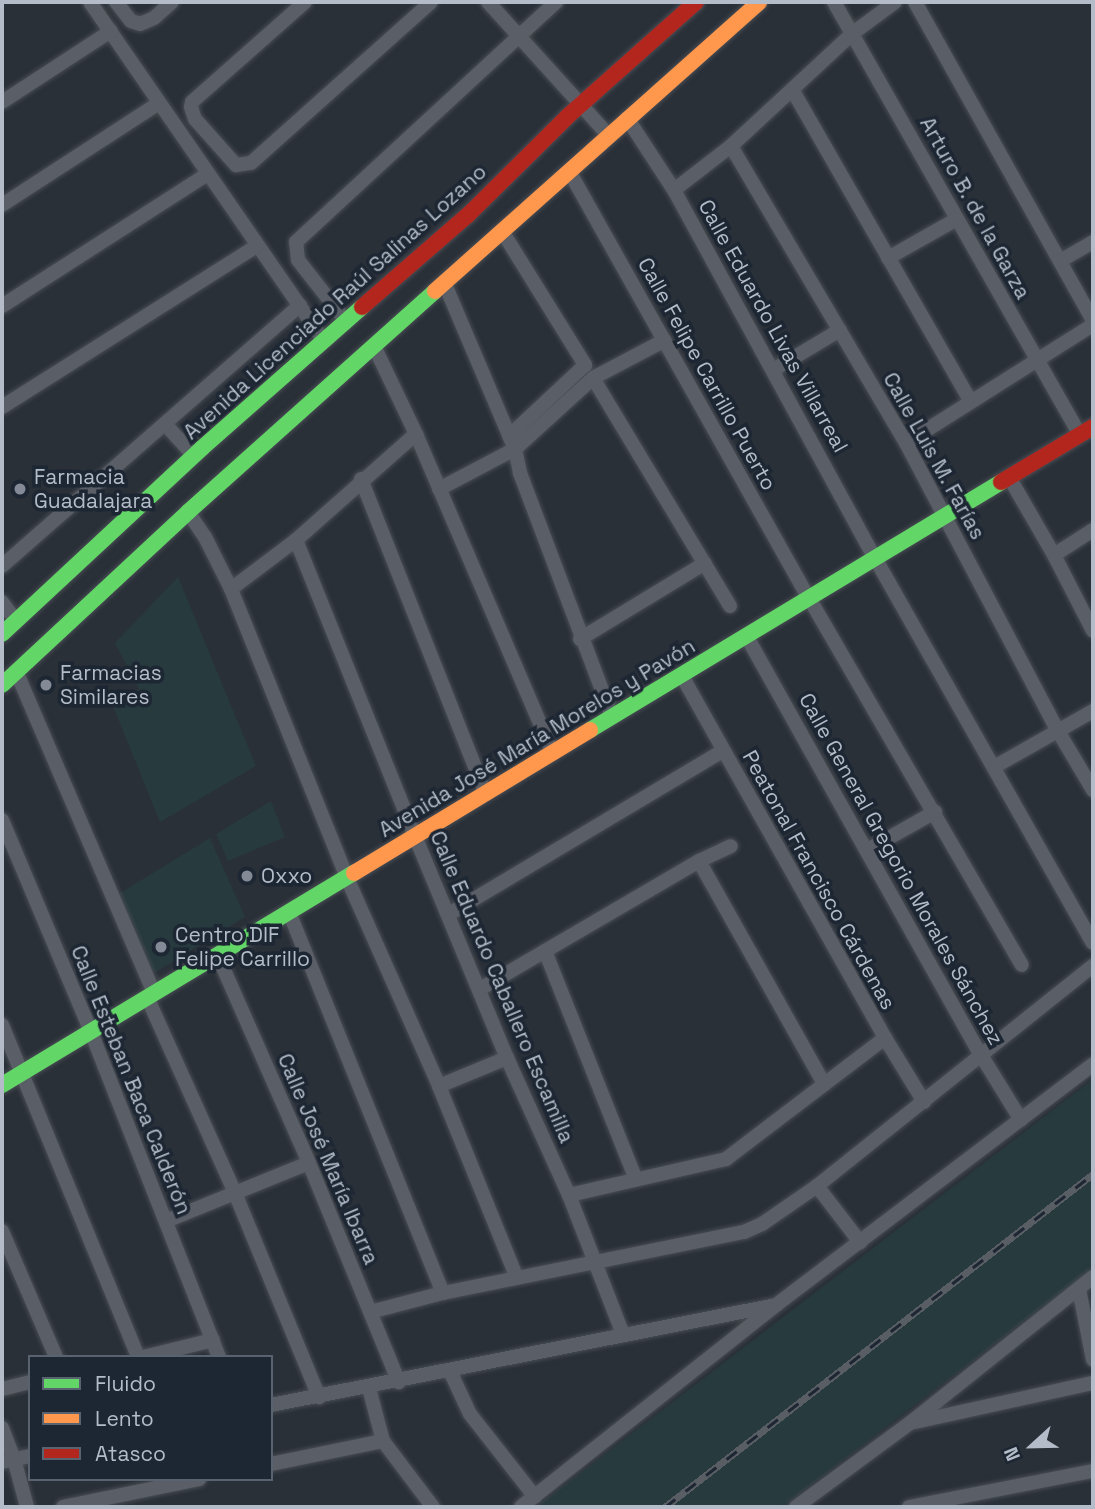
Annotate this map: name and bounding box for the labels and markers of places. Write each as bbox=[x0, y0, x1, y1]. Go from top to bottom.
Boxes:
place label: Farmacia Guadalajara bbox=[34, 464, 152, 514]
marker: Farmacia Guadalajara bbox=[12, 481, 28, 497]
place label: Farmacias Similares bbox=[60, 660, 162, 710]
marker: Farmacias Similares bbox=[38, 677, 54, 693]
place label: Oxxo bbox=[261, 863, 312, 889]
marker: Oxxo bbox=[239, 868, 255, 884]
place label: Centro DIF Felipe Carrillo bbox=[175, 922, 310, 972]
marker: Centro DIF Felipe Carrillo bbox=[153, 939, 169, 955]

